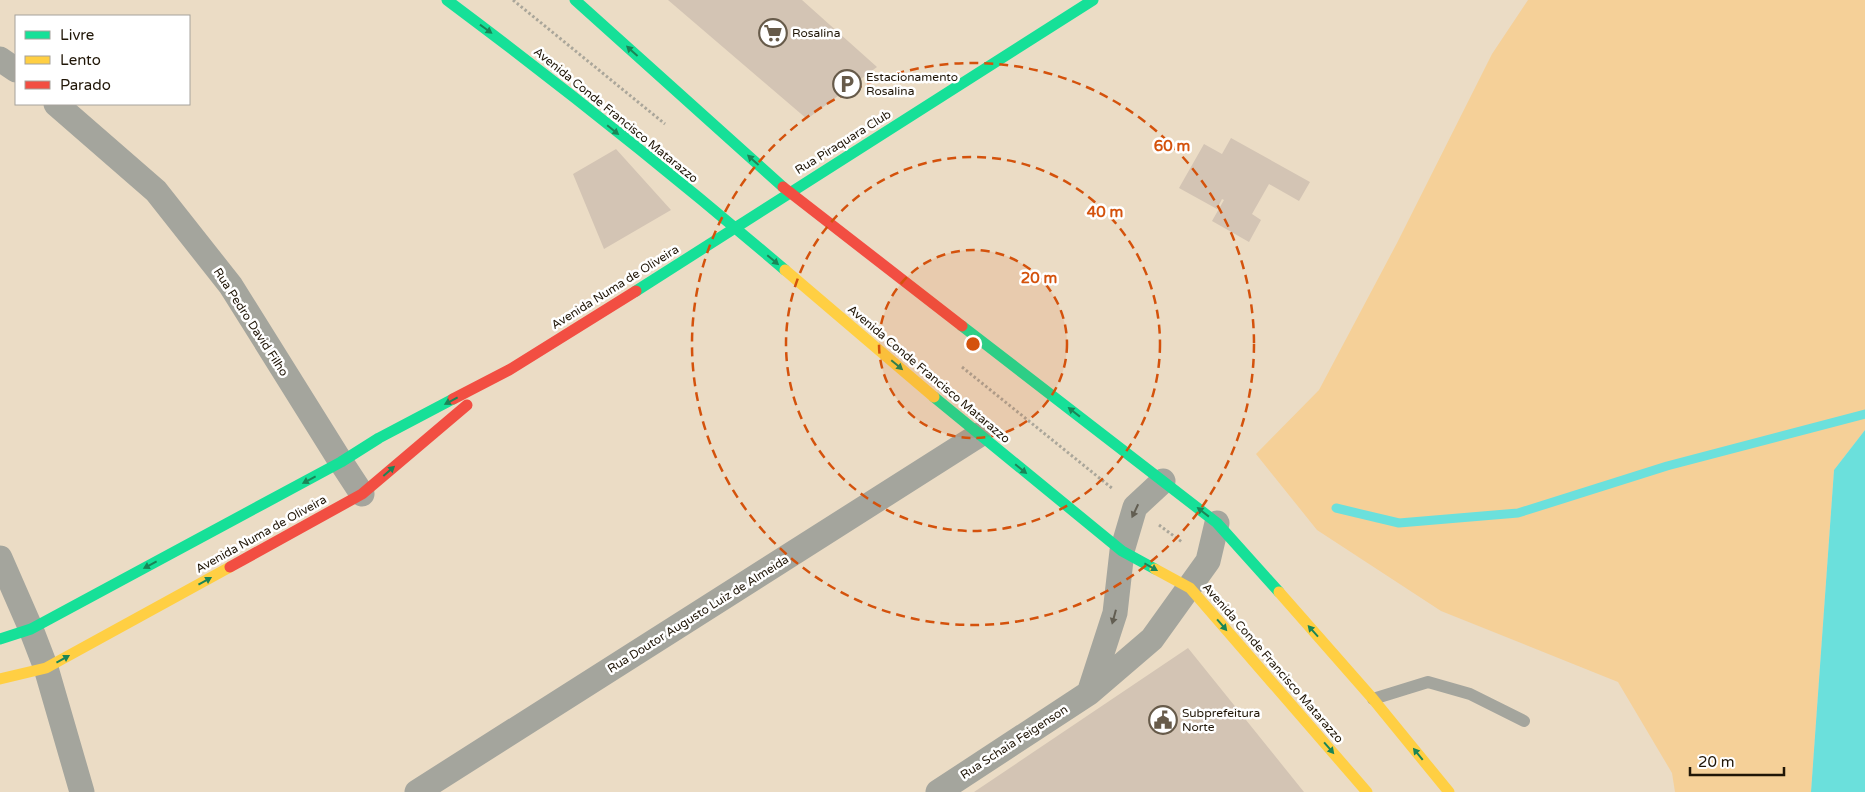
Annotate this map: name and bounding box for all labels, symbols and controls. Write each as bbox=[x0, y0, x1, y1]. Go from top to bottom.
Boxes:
legend bbox=[15, 15, 190, 105]
supermarket icon: Rosalina bbox=[758, 18, 788, 48]
one-way arrow bbox=[479, 24, 493, 34]
text: Livre bbox=[60, 26, 94, 44]
place label: Rosalina bbox=[792, 26, 840, 40]
street label: Avenida Conde Francisco Matarazzo bbox=[531, 44, 701, 186]
one-way arrow bbox=[627, 45, 639, 57]
text: Lento bbox=[60, 51, 101, 69]
parking icon: Estacionamento Rosalina bbox=[832, 69, 862, 99]
place label: Estacionamento Rosalina bbox=[866, 70, 958, 98]
text: Parado bbox=[60, 76, 111, 94]
street label: Rua Piraquara Club bbox=[793, 107, 893, 177]
one-way arrow bbox=[606, 125, 619, 136]
text: 60 m bbox=[1154, 137, 1190, 155]
one-way arrow bbox=[748, 154, 760, 166]
text: 40 m bbox=[1087, 203, 1123, 221]
street label: Avenida Numa de Oliveira bbox=[549, 242, 681, 332]
one-way arrow bbox=[766, 254, 779, 265]
street label: Rua Pedro David Filho bbox=[211, 265, 291, 379]
text: 20 m bbox=[1021, 269, 1057, 287]
street label: Avenida Conde Francisco Matarazzo bbox=[845, 302, 1013, 446]
centre of rings bbox=[964, 335, 982, 353]
one-way arrow bbox=[890, 359, 902, 371]
one-way arrow bbox=[443, 397, 458, 405]
one-way arrow bbox=[1068, 407, 1081, 417]
one-way arrow bbox=[1014, 464, 1027, 475]
one-way arrow bbox=[382, 465, 395, 476]
one-way arrow bbox=[302, 475, 315, 484]
street label: Avenida Numa de Oliveira bbox=[193, 492, 329, 576]
one-way arrow bbox=[1131, 504, 1139, 518]
one-way arrow bbox=[1197, 506, 1210, 517]
street label: Rua Doutor Augusto Luiz de Almeida bbox=[605, 552, 791, 676]
one-way arrow bbox=[143, 561, 157, 569]
one-way arrow bbox=[1143, 563, 1158, 571]
one-way arrow bbox=[198, 577, 213, 585]
street label: Avenida Conde Francisco Matarazzo bbox=[1200, 580, 1346, 746]
one-way arrow bbox=[1110, 609, 1118, 624]
one-way arrow bbox=[1216, 619, 1228, 631]
one-way arrow bbox=[1308, 625, 1319, 637]
one-way arrow bbox=[55, 655, 70, 663]
street label: Rua Schaia Feigenson bbox=[958, 702, 1070, 782]
public building icon: Subprefeitura Norte bbox=[1148, 705, 1178, 735]
place label: Subprefeitura Norte bbox=[1182, 706, 1260, 734]
one-way arrow bbox=[1323, 741, 1334, 754]
scale bar bbox=[1690, 744, 1784, 776]
one-way arrow bbox=[1413, 748, 1424, 761]
text: 20 m bbox=[1698, 753, 1735, 771]

